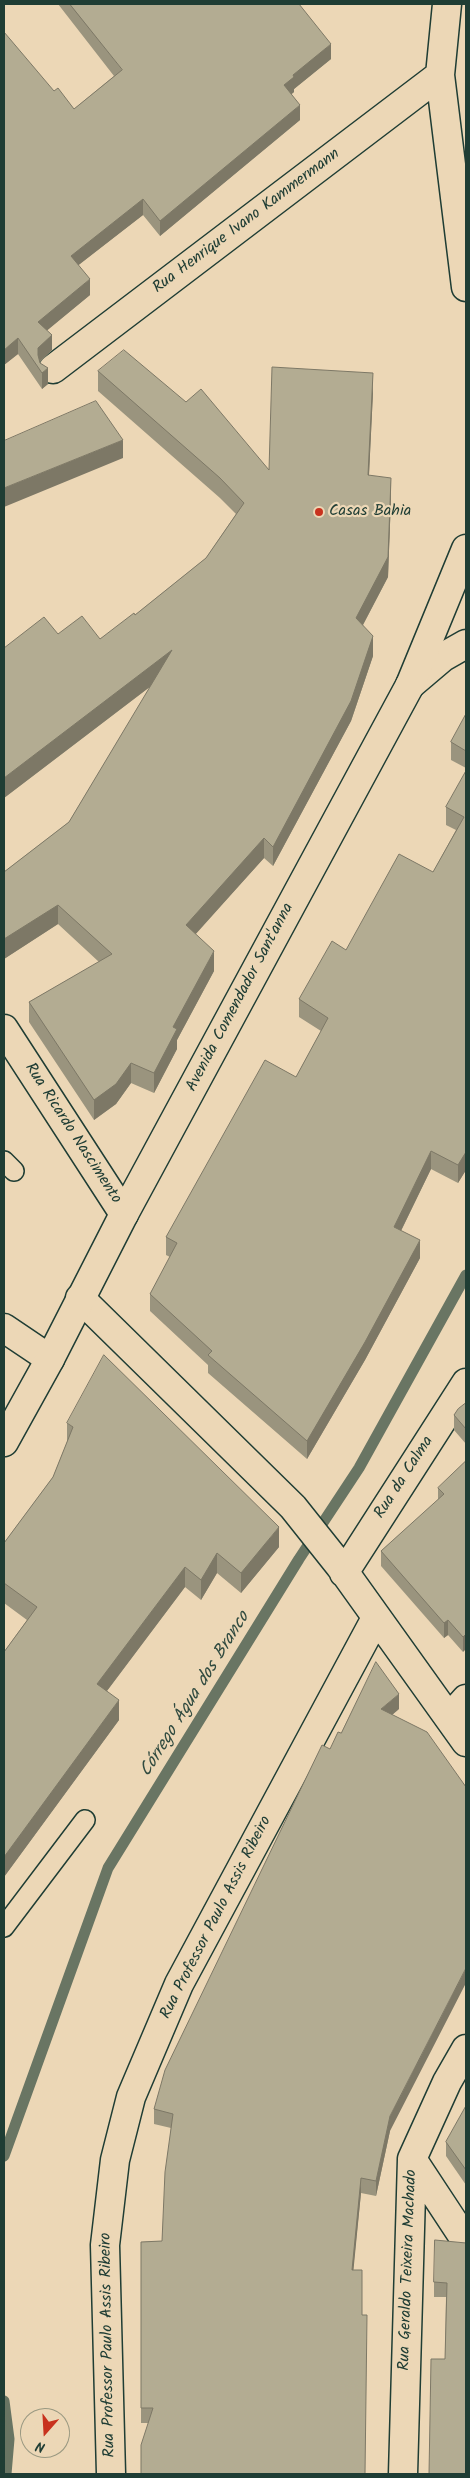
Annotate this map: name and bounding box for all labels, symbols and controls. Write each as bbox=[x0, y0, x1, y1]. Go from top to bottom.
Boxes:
street label: Rua Henrique Ivano Kammermann bbox=[150, 145, 344, 299]
place label: Casas Bahia bbox=[329, 502, 411, 522]
marker: Casas Bahia bbox=[313, 506, 325, 518]
street label: Avenida Comendador Sant'anna bbox=[183, 900, 299, 1096]
street label: Rua Ricardo Nascimento bbox=[19, 1060, 125, 1208]
street label: Rua da Calma bbox=[371, 1433, 439, 1523]
water label: Córrego Água dos Branco bbox=[136, 1609, 256, 1781]
street label: Rua Professor Paulo Assis Ribeiro bbox=[157, 1813, 277, 2023]
street label: Rua Geraldo Teixeira Machado bbox=[396, 2169, 422, 2371]
street label: Rua Professor Paulo Assis Ribeiro bbox=[97, 2232, 121, 2458]
north arrow bbox=[20, 2408, 70, 2458]
text: N bbox=[33, 2434, 48, 2458]

